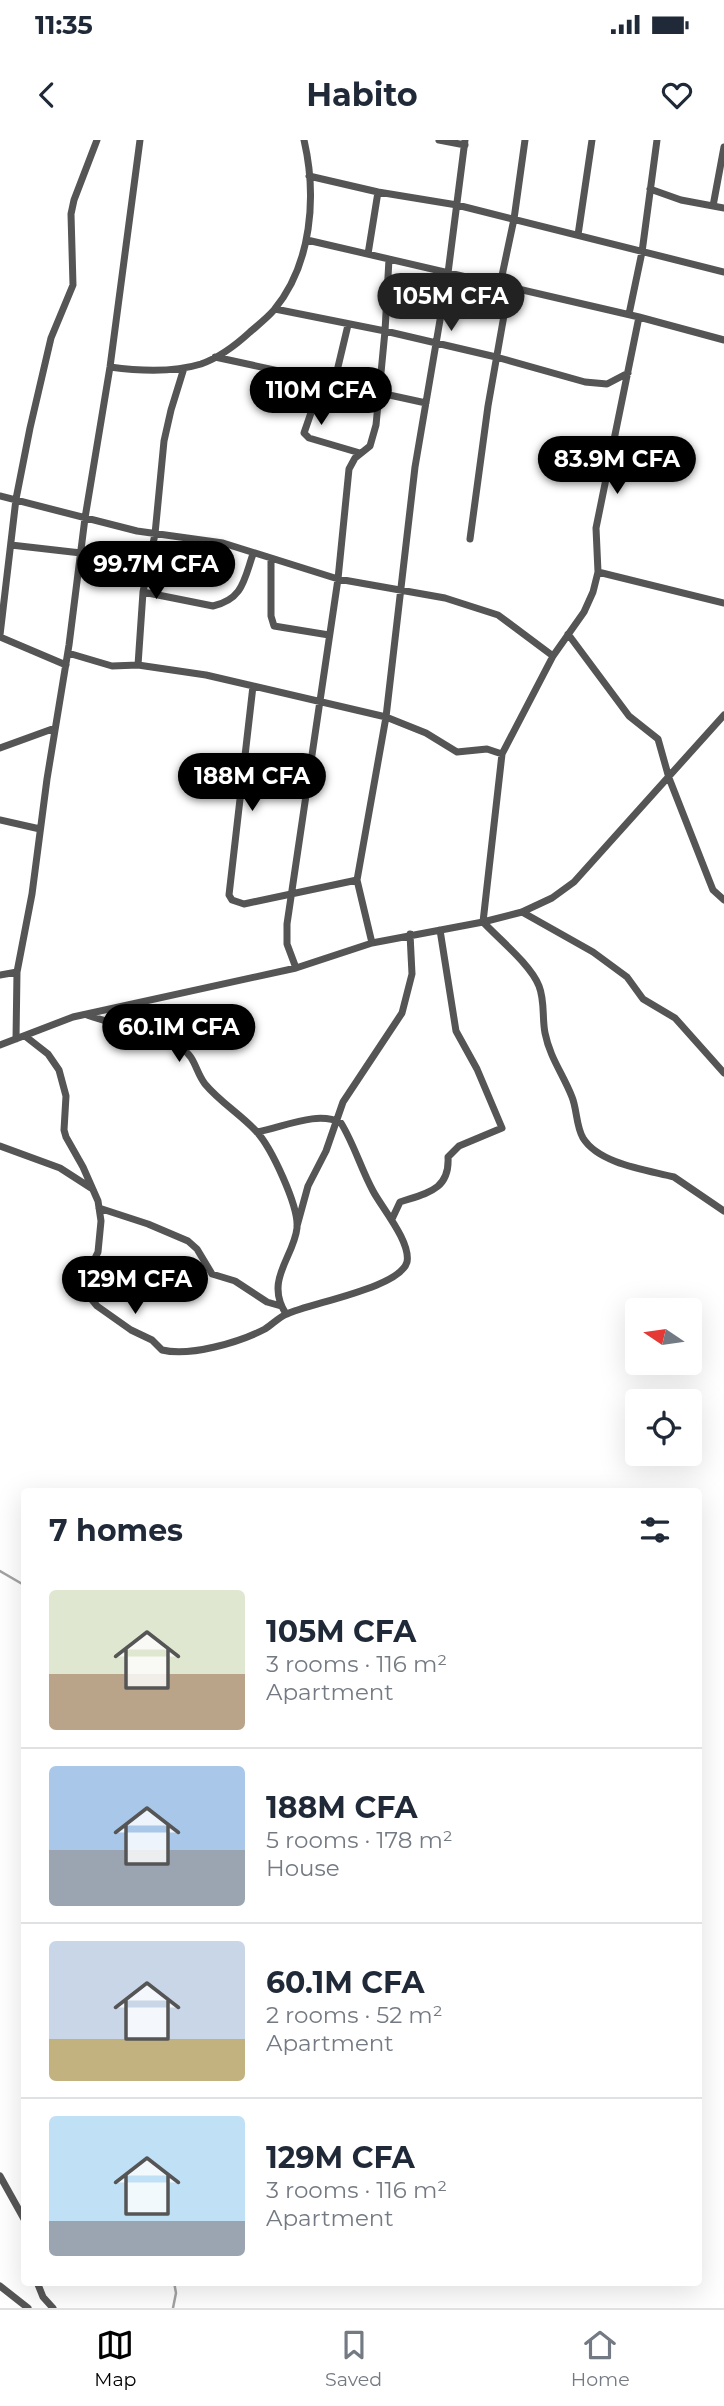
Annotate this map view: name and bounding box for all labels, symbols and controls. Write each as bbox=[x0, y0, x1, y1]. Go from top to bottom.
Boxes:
text: 11:35 bbox=[35, 9, 93, 41]
text: Habito bbox=[306, 75, 418, 114]
icon: back bbox=[28, 76, 66, 114]
icon: heart bbox=[658, 76, 696, 114]
pin: 105M CFA bbox=[379, 274, 523, 333]
text: 105M CFA bbox=[393, 282, 509, 310]
pin: 110M CFA bbox=[249, 368, 393, 427]
text: 110M CFA bbox=[266, 376, 376, 404]
pin: 83.9M CFA bbox=[537, 436, 697, 496]
text: 83.9M CFA bbox=[554, 445, 680, 473]
pin: 99.7M CFA bbox=[76, 542, 236, 601]
text: 99.7M CFA bbox=[93, 550, 219, 578]
pin: 188M CFA bbox=[180, 754, 324, 813]
text: 188M CFA bbox=[194, 762, 310, 790]
pin: 60.1M CFA bbox=[99, 1004, 259, 1064]
text: 60.1M CFA bbox=[118, 1013, 240, 1041]
pin: 129M CFA bbox=[63, 1256, 207, 1316]
text: 129M CFA bbox=[78, 1265, 192, 1293]
north arrow bbox=[625, 1298, 702, 1376]
map controls bbox=[625, 1298, 702, 1466]
button: locate bbox=[625, 1389, 702, 1466]
icon: filters bbox=[636, 1511, 674, 1549]
text: 7 homes bbox=[49, 1512, 183, 1549]
text: 105M CFA bbox=[266, 1613, 416, 1650]
icon: home bbox=[105, 1618, 189, 1702]
text: 3 rooms · 116 m² bbox=[266, 1650, 447, 1678]
text: Apartment bbox=[266, 1678, 394, 1706]
text: 188M CFA bbox=[266, 1789, 418, 1826]
icon: home bbox=[105, 1794, 189, 1878]
text: 5 rooms · 178 m² bbox=[266, 1826, 453, 1854]
text: House bbox=[266, 1854, 340, 1882]
text: 60.1M CFA bbox=[266, 1964, 424, 2001]
icon: home bbox=[105, 1969, 189, 2053]
text: 2 rooms · 52 m² bbox=[266, 2001, 443, 2029]
text: Apartment bbox=[266, 2029, 394, 2057]
text: 129M CFA bbox=[266, 2139, 415, 2176]
icon: home bbox=[105, 2144, 189, 2228]
text: 3 rooms · 116 m² bbox=[266, 2176, 447, 2204]
text: Apartment bbox=[266, 2204, 394, 2232]
tab: Map bbox=[94, 2326, 137, 2391]
tab: Saved bbox=[325, 2326, 382, 2391]
tab: Home bbox=[571, 2326, 630, 2391]

